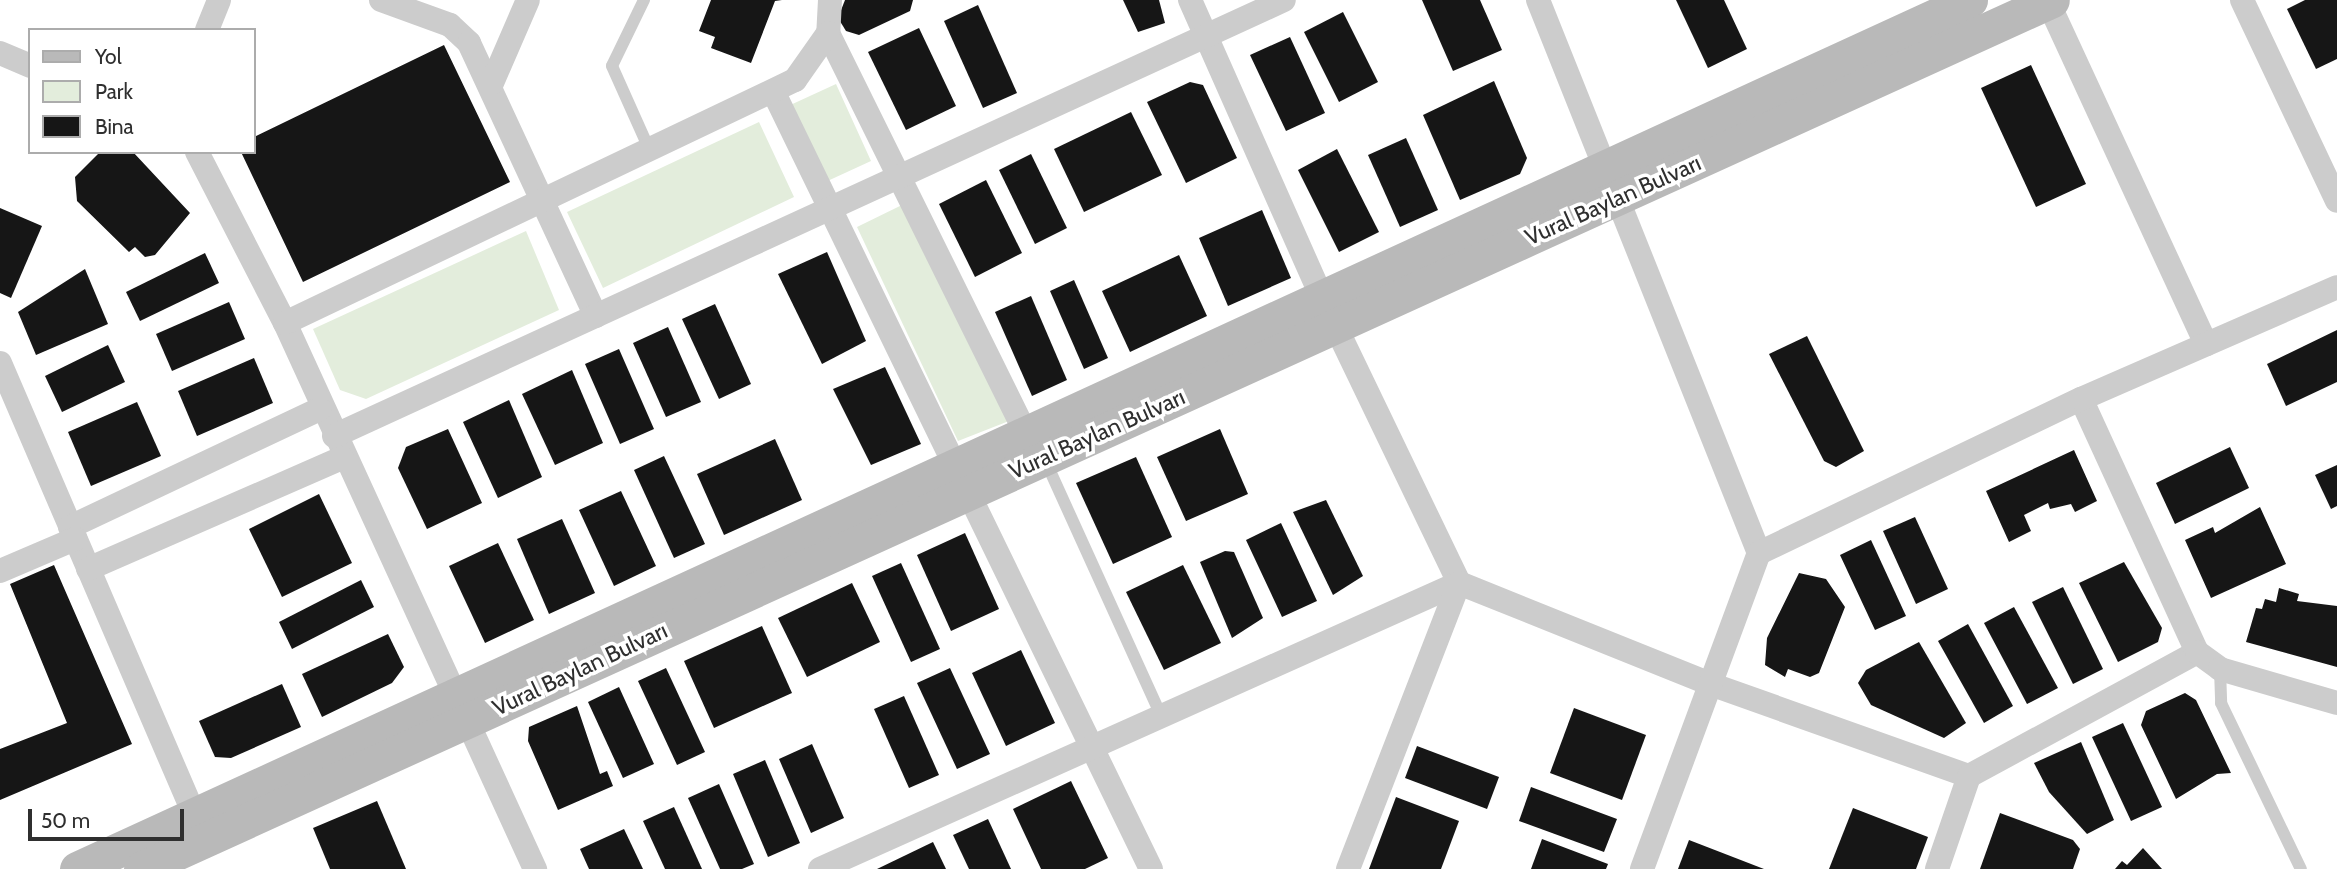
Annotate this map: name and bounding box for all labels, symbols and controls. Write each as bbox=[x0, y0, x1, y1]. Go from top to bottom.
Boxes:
legend bbox=[28, 28, 256, 154]
text: Yol bbox=[95, 44, 122, 69]
text: Park bbox=[95, 79, 133, 104]
text: Bina bbox=[95, 114, 134, 139]
street label: Vural Baylan Bulvarı bbox=[1521, 149, 1705, 251]
street label: Vural Baylan Bulvarı bbox=[1005, 383, 1189, 485]
street label: Vural Baylan Bulvarı bbox=[488, 616, 672, 722]
scale bar bbox=[32, 796, 187, 840]
text: 50 m bbox=[41, 808, 90, 833]

